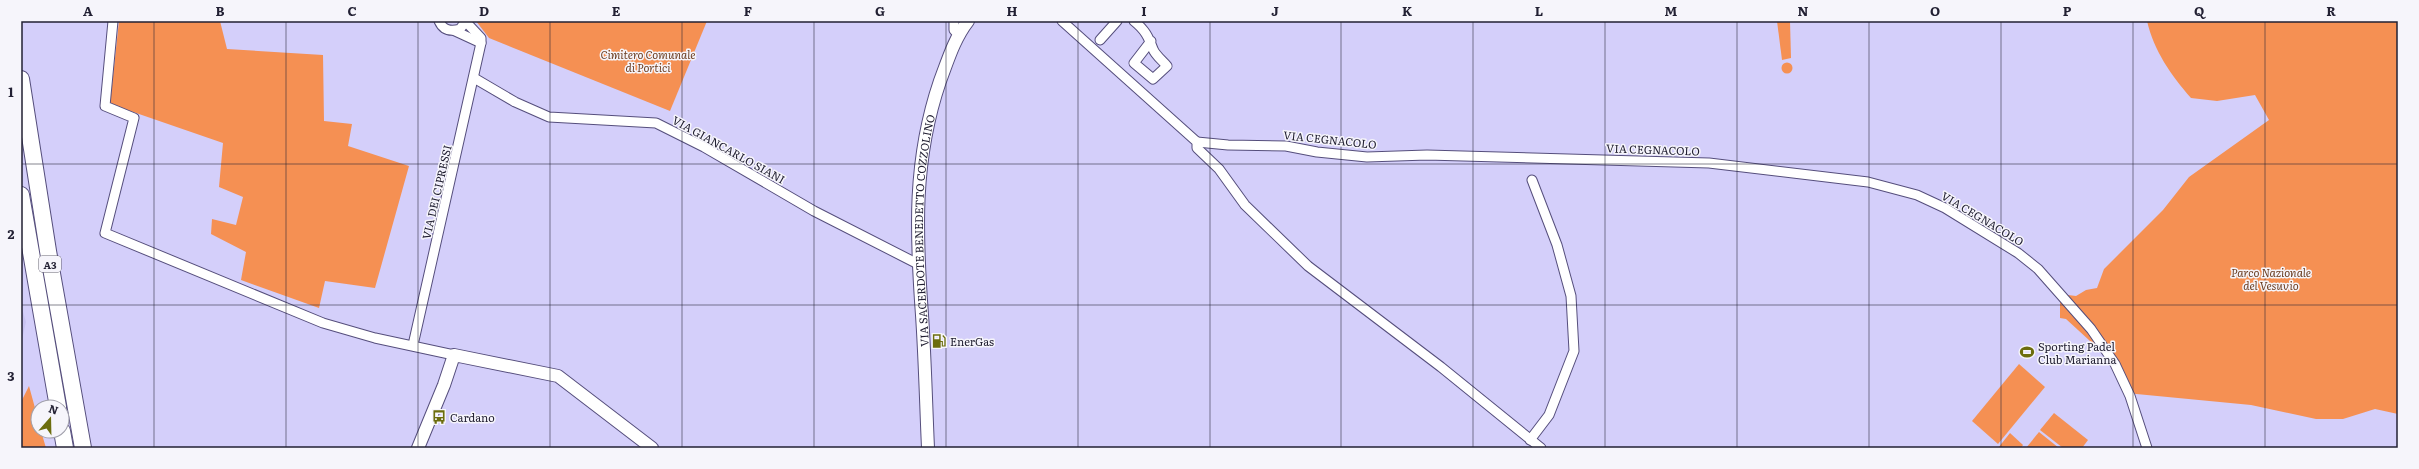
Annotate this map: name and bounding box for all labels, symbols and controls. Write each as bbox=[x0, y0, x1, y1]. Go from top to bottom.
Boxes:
text: A bbox=[83, 1, 93, 20]
text: B bbox=[216, 1, 225, 20]
text: C bbox=[347, 1, 357, 20]
text: D bbox=[479, 1, 489, 20]
text: E bbox=[612, 1, 621, 20]
text: F bbox=[744, 1, 752, 20]
text: G bbox=[875, 1, 885, 20]
text: H bbox=[1007, 1, 1018, 20]
text: I bbox=[1141, 1, 1147, 20]
text: J bbox=[1271, 1, 1279, 20]
text: K bbox=[1402, 1, 1413, 20]
text: L bbox=[1535, 1, 1543, 20]
text: M bbox=[1665, 1, 1678, 20]
text: N bbox=[1798, 1, 1809, 20]
text: O bbox=[1930, 1, 1940, 20]
text: P bbox=[2063, 1, 2072, 20]
text: Q bbox=[2194, 1, 2206, 20]
text: R bbox=[2326, 1, 2336, 20]
park label: Cimitero Comunale di Portici bbox=[601, 46, 695, 75]
text: 1 bbox=[8, 82, 14, 101]
street label: VIA GIANCARLO SIANI bbox=[670, 111, 788, 187]
street label: VIA SACERDOTE BENEDETTO COZZOLINO bbox=[910, 113, 938, 347]
street label: VIA CEGNACOLO bbox=[1283, 126, 1377, 152]
street label: VIA CEGNACOLO bbox=[1606, 139, 1700, 159]
street label: VIA DEI CIPRESSI bbox=[417, 143, 455, 241]
street label: VIA CEGNACOLO bbox=[1939, 187, 2027, 249]
text: 2 bbox=[8, 224, 15, 243]
road number: A3 bbox=[39, 256, 61, 272]
park label: Parco Nazionale del Vesuvio bbox=[2231, 264, 2311, 293]
fuel station icon: EnerGas bbox=[931, 333, 947, 349]
place label: EnerGas bbox=[950, 333, 994, 349]
place label: Sporting Padel Club Marianna bbox=[2038, 338, 2117, 367]
sports icon: Sporting Padel Club Marianna bbox=[2019, 344, 2035, 360]
text: 3 bbox=[7, 366, 15, 385]
north arrow bbox=[30, 399, 70, 439]
text: N bbox=[47, 400, 61, 418]
bus stop icon: Cardano bbox=[431, 409, 447, 425]
place label: Cardano bbox=[450, 409, 495, 425]

